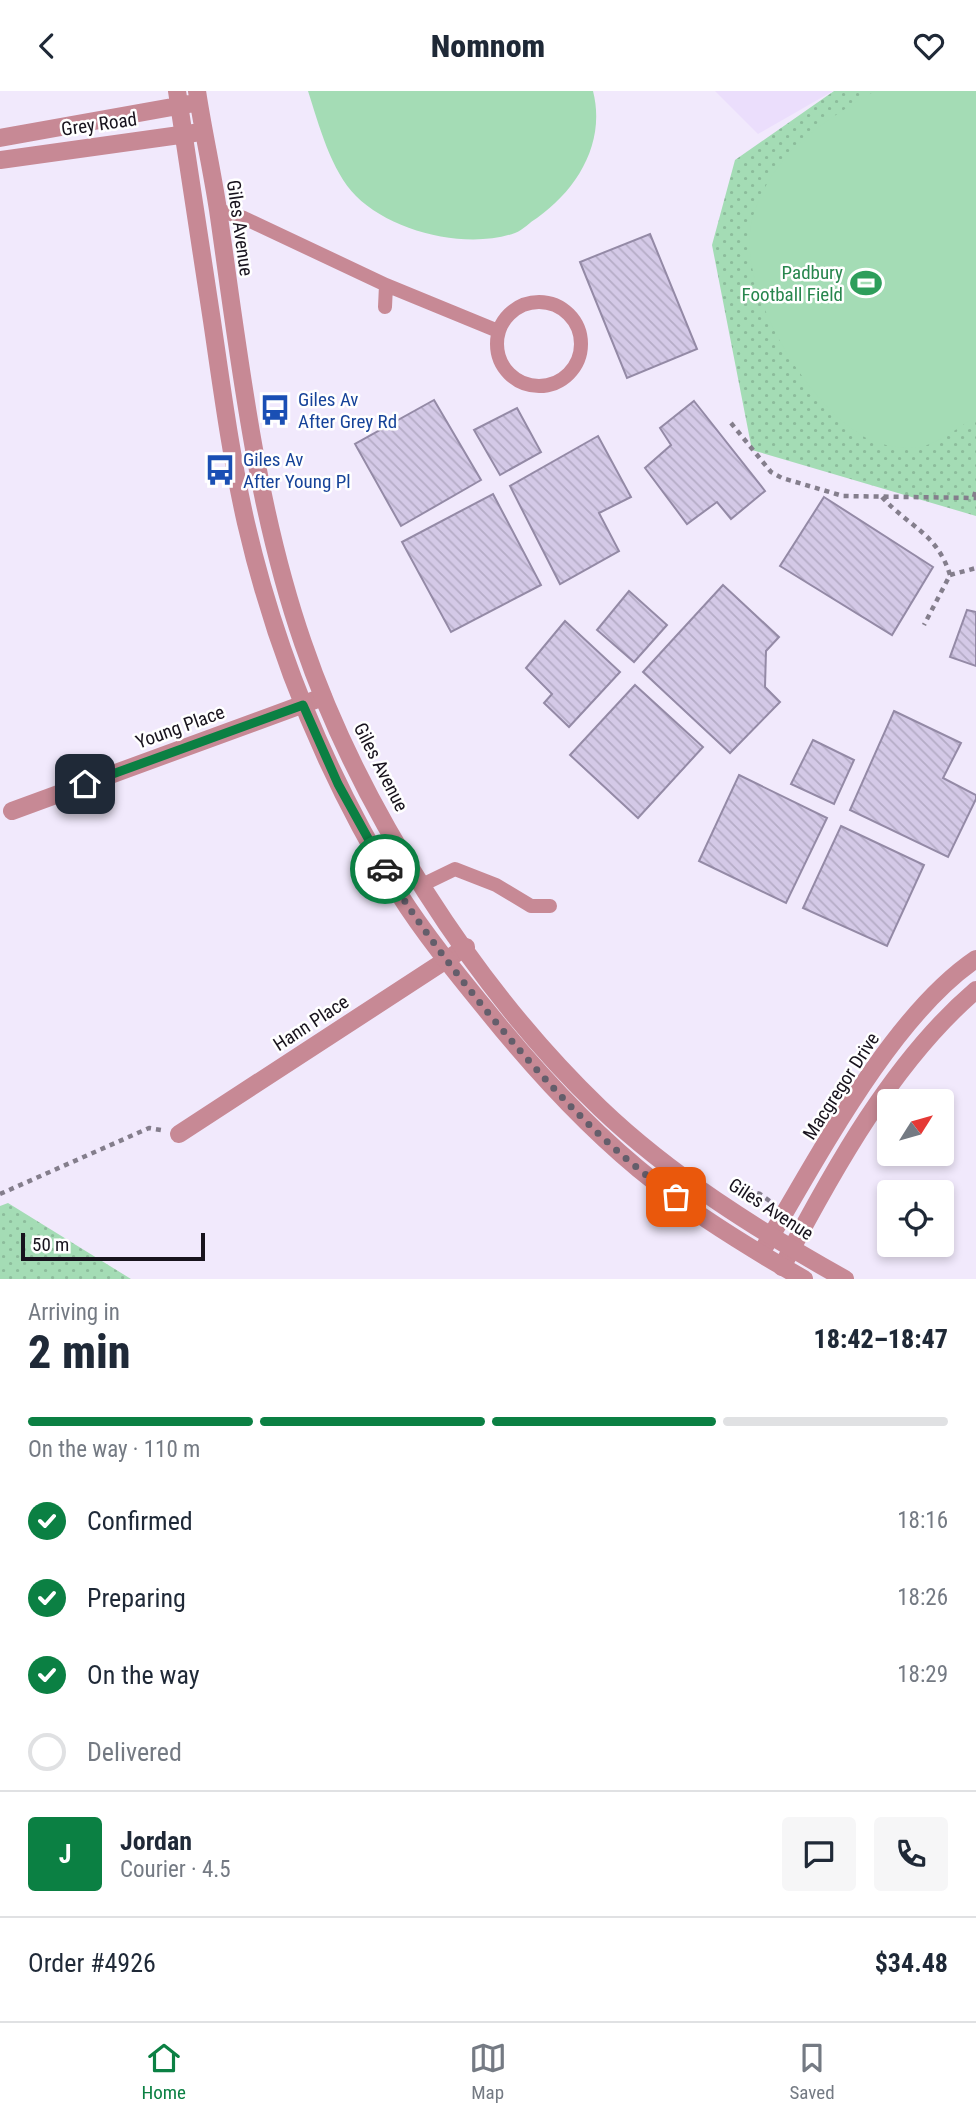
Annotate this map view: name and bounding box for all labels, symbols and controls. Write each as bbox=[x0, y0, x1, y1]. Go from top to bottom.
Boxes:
icon: back bbox=[28, 27, 66, 65]
text: Nomnom bbox=[431, 27, 545, 65]
icon: heart bbox=[910, 27, 948, 65]
street label: Grey Road bbox=[60, 107, 138, 141]
street label: Giles Avenue bbox=[222, 179, 258, 278]
place label: Padbury Football Field bbox=[742, 261, 843, 306]
sports icon: Padbury Football Field bbox=[849, 266, 883, 300]
place label: Giles Av After Grey Rd bbox=[298, 388, 397, 433]
bus stop icon: Giles Av After Grey Rd bbox=[258, 393, 292, 427]
place label: Giles Av After Young Pl bbox=[243, 448, 351, 493]
bus stop icon: Giles Av After Young Pl bbox=[203, 453, 237, 487]
street label: Young Place bbox=[133, 700, 228, 754]
street label: Giles Avenue bbox=[349, 719, 413, 815]
pin bbox=[55, 754, 115, 814]
icon: home bbox=[66, 765, 104, 803]
courier bbox=[350, 834, 420, 904]
icon: car bbox=[366, 850, 404, 888]
street label: Hann Place bbox=[269, 990, 353, 1056]
street label: Macgregor Drive bbox=[798, 1028, 884, 1144]
north arrow bbox=[877, 1089, 954, 1165]
map controls bbox=[877, 1089, 954, 1257]
pin bbox=[646, 1167, 706, 1227]
street label: Giles Avenue bbox=[724, 1173, 818, 1245]
icon: bag bbox=[657, 1178, 695, 1216]
button: locate bbox=[877, 1180, 954, 1257]
scale bar bbox=[21, 1230, 205, 1262]
text: 50 m bbox=[32, 1233, 69, 1256]
text: Arriving in bbox=[28, 1299, 120, 1326]
text: 18:42–18:47 bbox=[814, 1324, 948, 1354]
text: 2 min bbox=[28, 1325, 131, 1379]
text: On the way · 110 m bbox=[28, 1436, 200, 1463]
icon: check bbox=[28, 1502, 66, 1540]
text: Confirmed bbox=[87, 1506, 193, 1536]
text: 18:16 bbox=[897, 1507, 948, 1534]
icon: check bbox=[28, 1579, 66, 1617]
text: Preparing bbox=[87, 1583, 186, 1613]
text: 18:26 bbox=[897, 1584, 948, 1611]
icon: check bbox=[28, 1656, 66, 1694]
text: On the way bbox=[87, 1660, 200, 1690]
text: 18:29 bbox=[897, 1661, 948, 1688]
text: Delivered bbox=[87, 1737, 182, 1767]
button: chat bbox=[782, 1817, 856, 1891]
button: phone bbox=[874, 1817, 948, 1891]
text: Jordan bbox=[120, 1826, 192, 1856]
text: J bbox=[59, 1839, 71, 1869]
text: Courier · 4.5 bbox=[120, 1856, 231, 1883]
text: Order #4926 bbox=[28, 1948, 156, 1978]
text: $34.48 bbox=[875, 1948, 948, 1978]
tab: Home bbox=[141, 2039, 186, 2104]
tab: Map bbox=[469, 2039, 507, 2104]
tab: Saved bbox=[789, 2039, 835, 2104]

